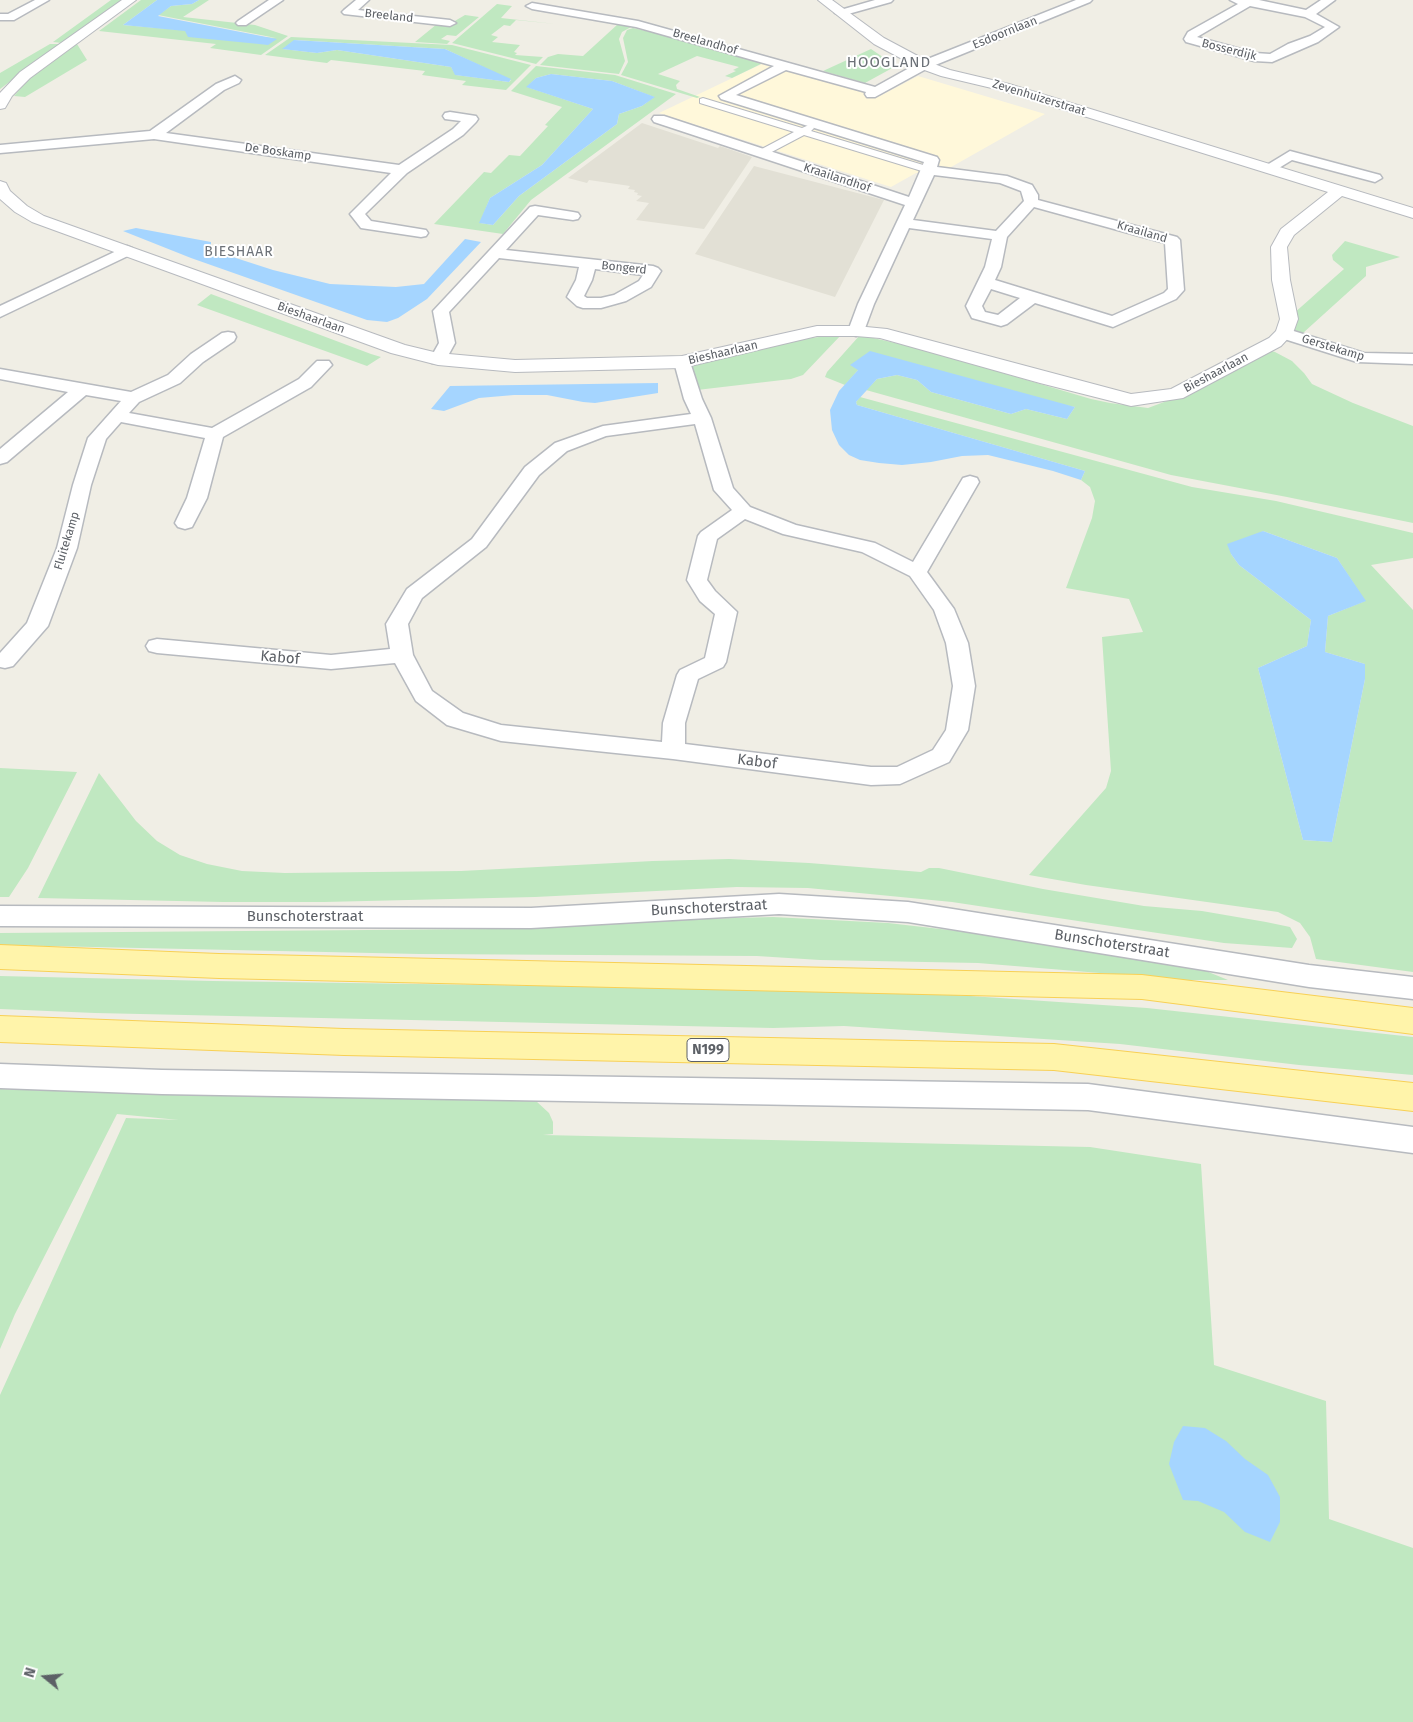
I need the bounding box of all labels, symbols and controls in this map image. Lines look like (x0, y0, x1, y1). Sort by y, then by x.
street label: Breeland (364, 6, 414, 26)
street label: Esdoornlaan (971, 14, 1039, 52)
street label: Breelandhof (671, 26, 739, 58)
street label: Bosserdijk (1200, 36, 1258, 64)
district label: HOOGLAND (846, 54, 932, 72)
street label: Zevenhuizerstraat (991, 77, 1087, 119)
street label: De Boskamp (244, 140, 312, 164)
street label: Kraailandhof (802, 160, 872, 196)
street label: Kraailand (1115, 218, 1169, 246)
district label: BIESHAAR (203, 244, 275, 260)
street label: Bongerd (601, 258, 647, 278)
street label: Bieshaarlaan (275, 299, 347, 337)
street label: Gerstekamp (1300, 332, 1366, 364)
street label: Bieshaarlaan (687, 338, 759, 368)
street label: Bieshaarlaan (1181, 350, 1251, 396)
street label: Fluitekamp (51, 510, 83, 572)
street label: Kabof (259, 647, 301, 669)
street label: Kabof (736, 751, 778, 773)
street label: Bunschoterstraat (650, 896, 768, 920)
street label: Bunschoterstraat (247, 908, 363, 926)
street label: Bunschoterstraat (1053, 926, 1171, 962)
road number: N199 (687, 1038, 729, 1062)
north arrow (20, 1652, 70, 1702)
text: N (21, 1666, 40, 1679)

